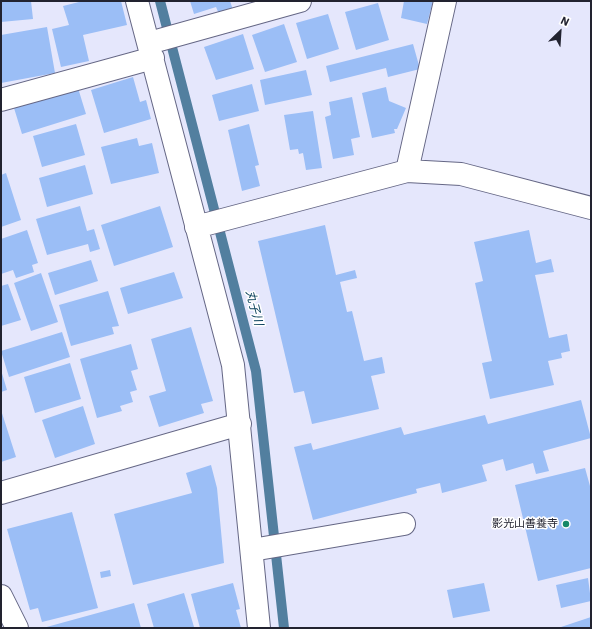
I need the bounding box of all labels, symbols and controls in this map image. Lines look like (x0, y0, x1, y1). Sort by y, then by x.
north arrow (540, 12, 580, 52)
text: N (559, 13, 572, 29)
water label: 丸子川 (242, 289, 266, 327)
place label: 影光山善養寺 (492, 517, 558, 531)
marker: 影光山善養寺 (561, 519, 571, 529)

